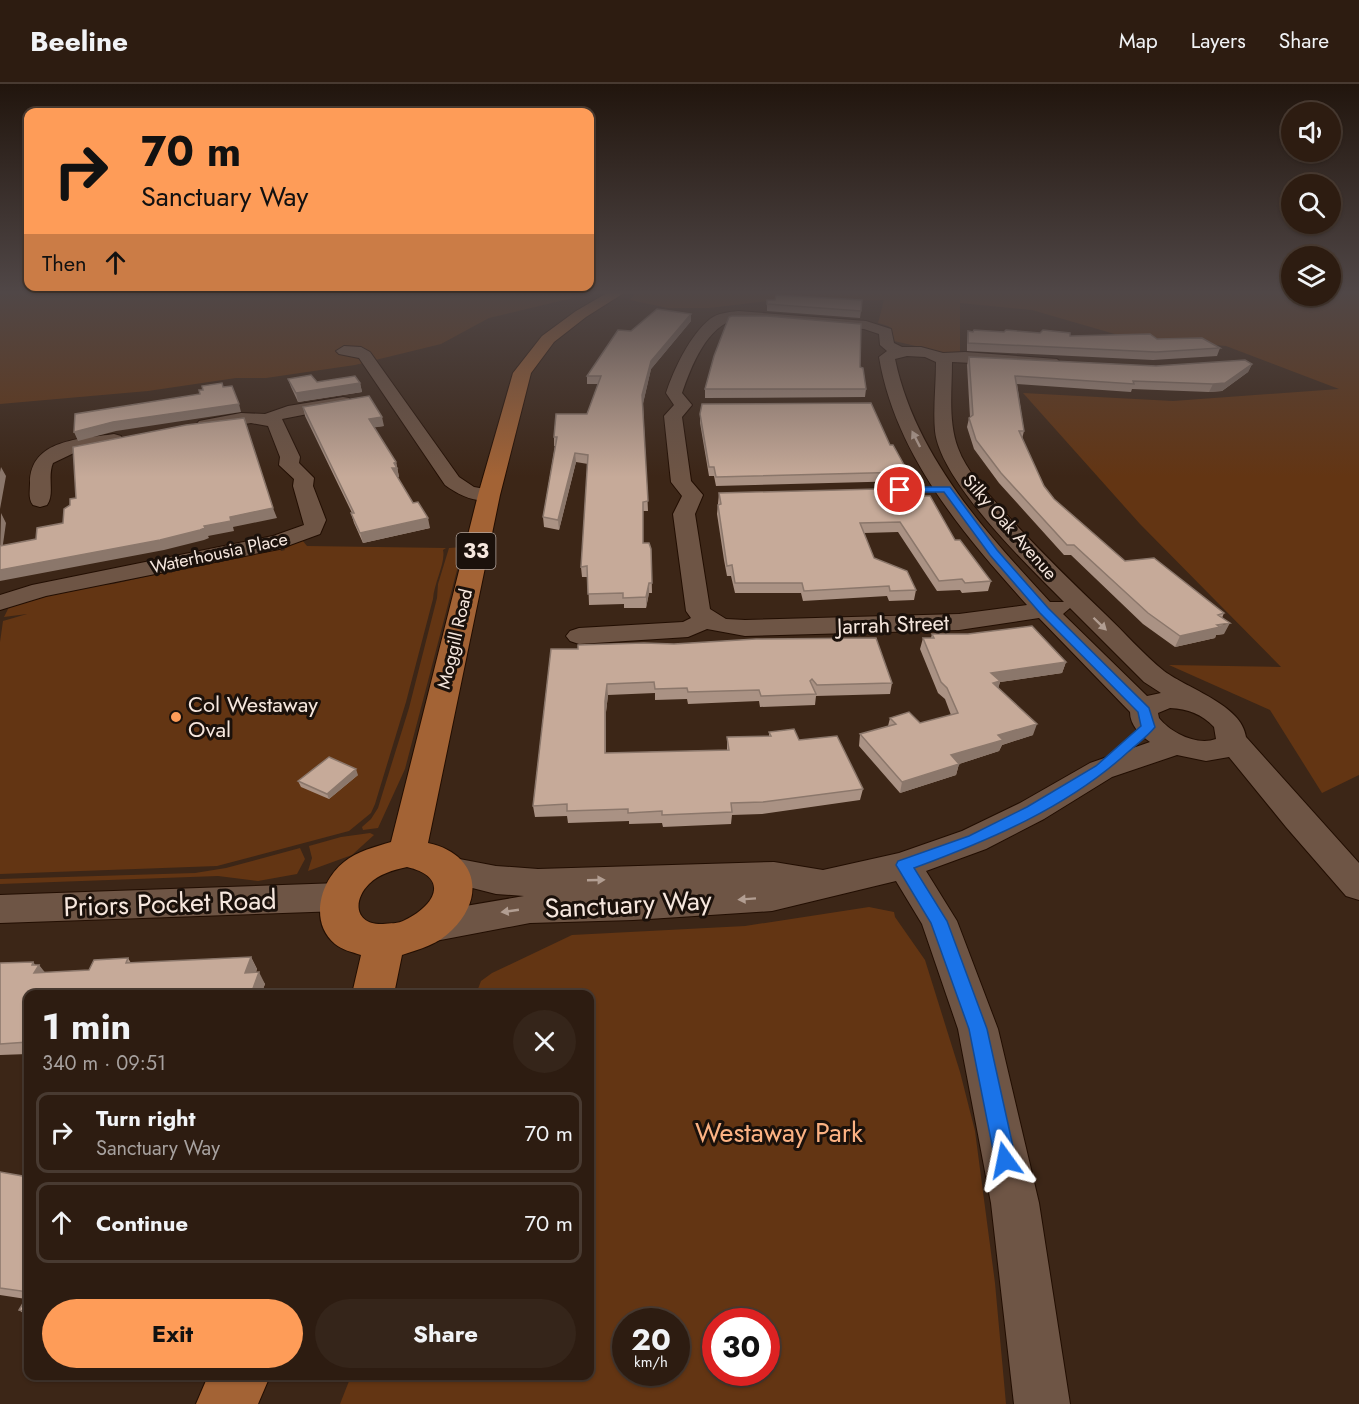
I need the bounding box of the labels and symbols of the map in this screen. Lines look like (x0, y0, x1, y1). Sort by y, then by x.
one-way arrow (911, 430, 921, 447)
pin (874, 464, 925, 515)
street label: Silky Oak Avenue (957, 468, 1063, 586)
street label: Waterhousia Place (148, 526, 290, 580)
road number: 33 (456, 533, 496, 569)
street label: Moggill Road (431, 586, 479, 692)
street label: Jarrah Street (833, 606, 950, 642)
one-way arrow (1093, 616, 1107, 630)
place label: Col Westaway Oval (188, 688, 318, 745)
marker: Col Westaway Oval (169, 710, 183, 724)
one-way arrow (587, 876, 606, 885)
street label: Priors Pocket Road (63, 880, 277, 926)
street label: Sanctuary Way (543, 880, 713, 928)
one-way arrow (737, 894, 756, 903)
one-way arrow (501, 907, 520, 916)
park label: Westaway Park (695, 1113, 863, 1152)
position arrow (973, 1128, 1037, 1192)
speed limit sign: 30 (702, 1308, 780, 1386)

